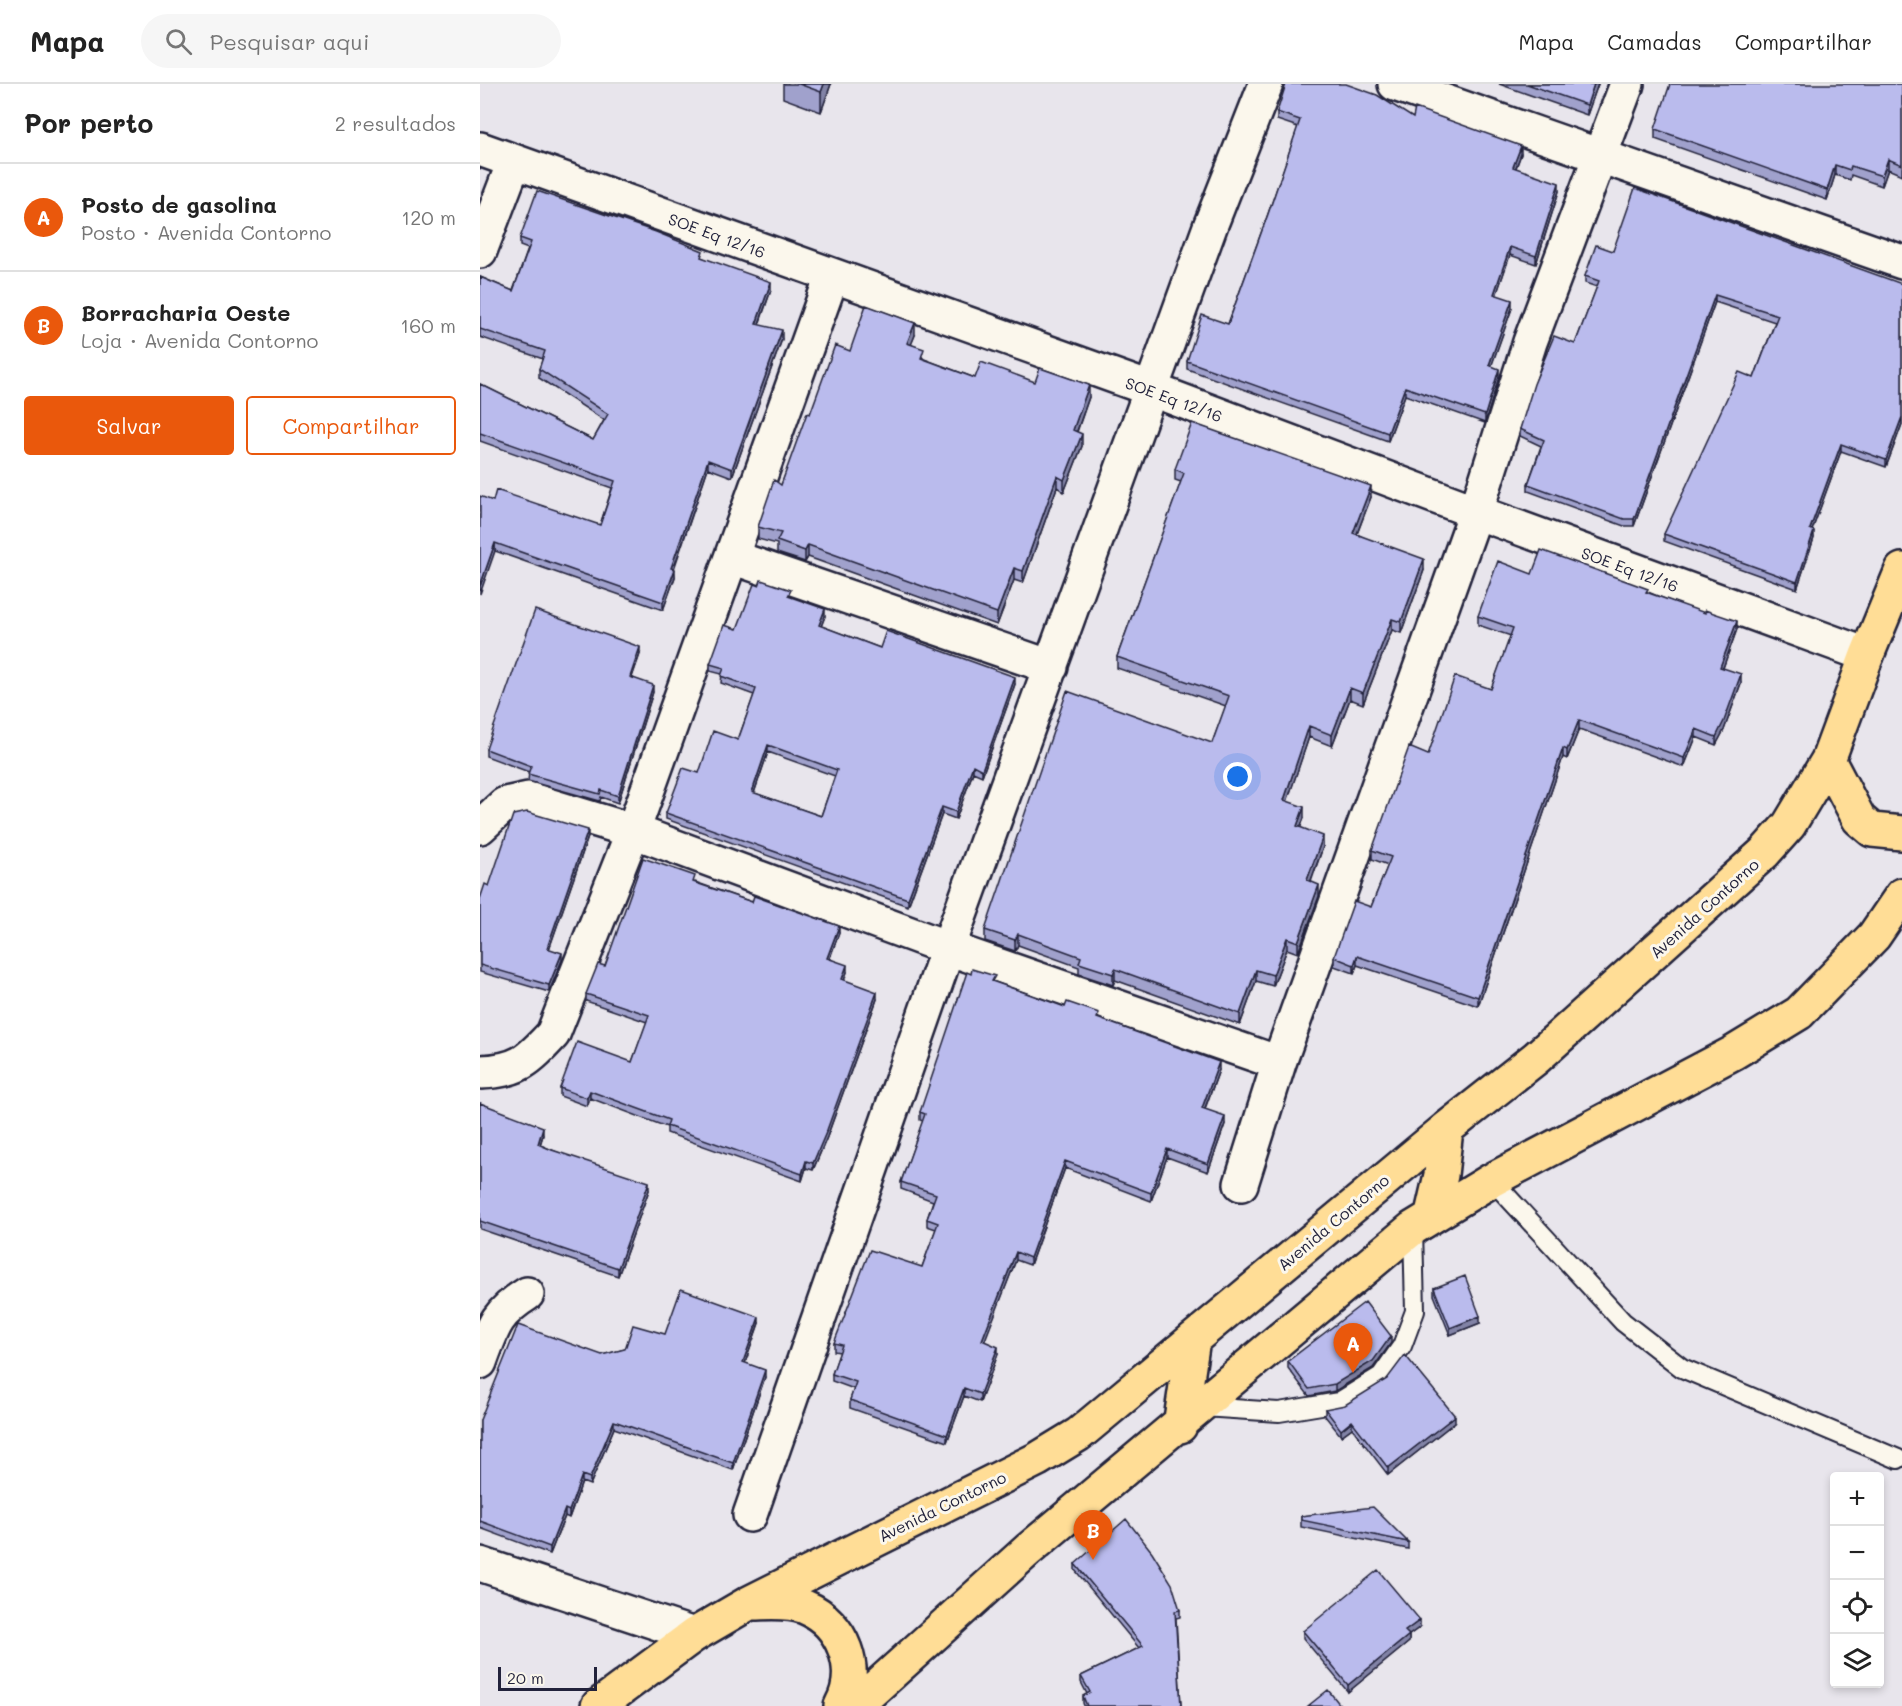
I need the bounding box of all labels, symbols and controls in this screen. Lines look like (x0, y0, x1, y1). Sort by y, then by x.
search box (141, 14, 561, 68)
text: Mapa (30, 23, 105, 59)
icon: search (162, 25, 195, 58)
text: Pesquisar aqui (210, 27, 369, 56)
text: Mapa (1518, 28, 1574, 55)
text: Camadas (1607, 28, 1702, 55)
text: Compartilhar (1735, 28, 1872, 55)
text: Por perto (24, 106, 153, 140)
text: 2 resultados (335, 110, 456, 136)
text: Posto de gasolina (81, 190, 277, 219)
text: A (37, 204, 50, 230)
text: 120 m (401, 204, 456, 230)
street label: SOE Eq 12/16 (666, 208, 768, 262)
text: Posto · Avenida Contorno (81, 219, 331, 245)
text: Borracharia Oeste (81, 298, 290, 327)
text: B (37, 312, 50, 338)
text: 160 m (400, 312, 456, 338)
text: Loja · Avenida Contorno (81, 327, 318, 353)
street label: SOE Eq 12/16 (1123, 372, 1225, 426)
button: Salvar (24, 396, 234, 455)
button: Compartilhar (246, 396, 456, 455)
street label: SOE Eq 12/16 (1579, 542, 1681, 596)
your location (1223, 762, 1252, 791)
street label: Avenida Contorno (1645, 854, 1763, 962)
street label: Avenida Contorno (1273, 1169, 1393, 1275)
pin: A (1334, 1324, 1372, 1373)
street label: Avenida Contorno (875, 1466, 1009, 1546)
map controls (1830, 1472, 1884, 1688)
button: + (1830, 1472, 1884, 1526)
pin: B (1074, 1510, 1112, 1560)
button: − (1830, 1526, 1884, 1580)
button: locate (1830, 1580, 1884, 1634)
button: layers (1830, 1634, 1884, 1688)
scale bar (498, 1664, 597, 1692)
text: 20 m (507, 1667, 544, 1688)

